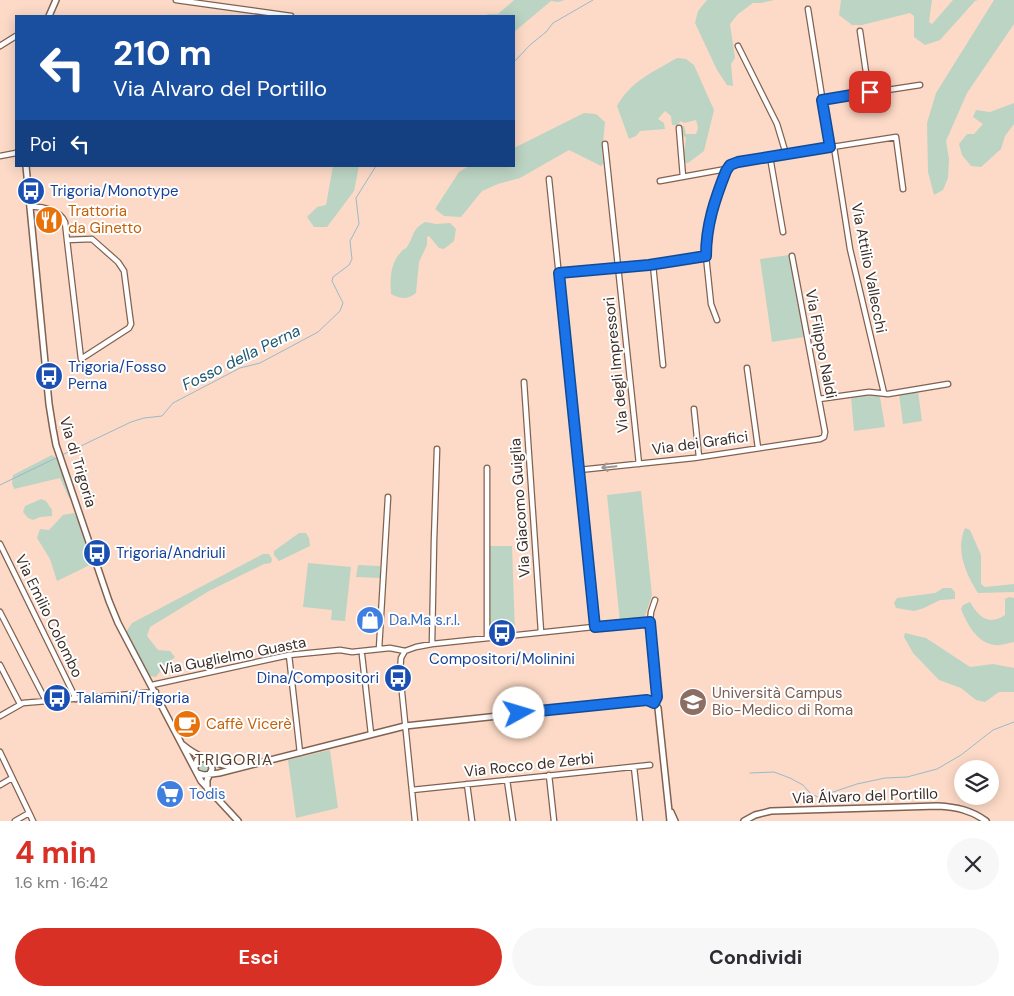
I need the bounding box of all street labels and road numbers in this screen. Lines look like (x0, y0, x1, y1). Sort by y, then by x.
street label: Via Attilio Vallecchi (847, 201, 891, 335)
street label: Via Filippo Naldi (801, 288, 841, 400)
street label: Via degli Impressori (599, 296, 633, 434)
street label: Via di Trigoria (55, 414, 101, 510)
street label: Via dei Grafici (651, 426, 749, 460)
street label: Via Giacomo Guiglia (505, 438, 535, 578)
street label: Via Emilio Colombo (11, 551, 88, 681)
street label: Via Guglielmo Guasta (158, 632, 308, 680)
street label: Via Rocco de Zerbi (463, 748, 595, 782)
street label: Via Álvaro del Portillo (792, 783, 938, 809)

